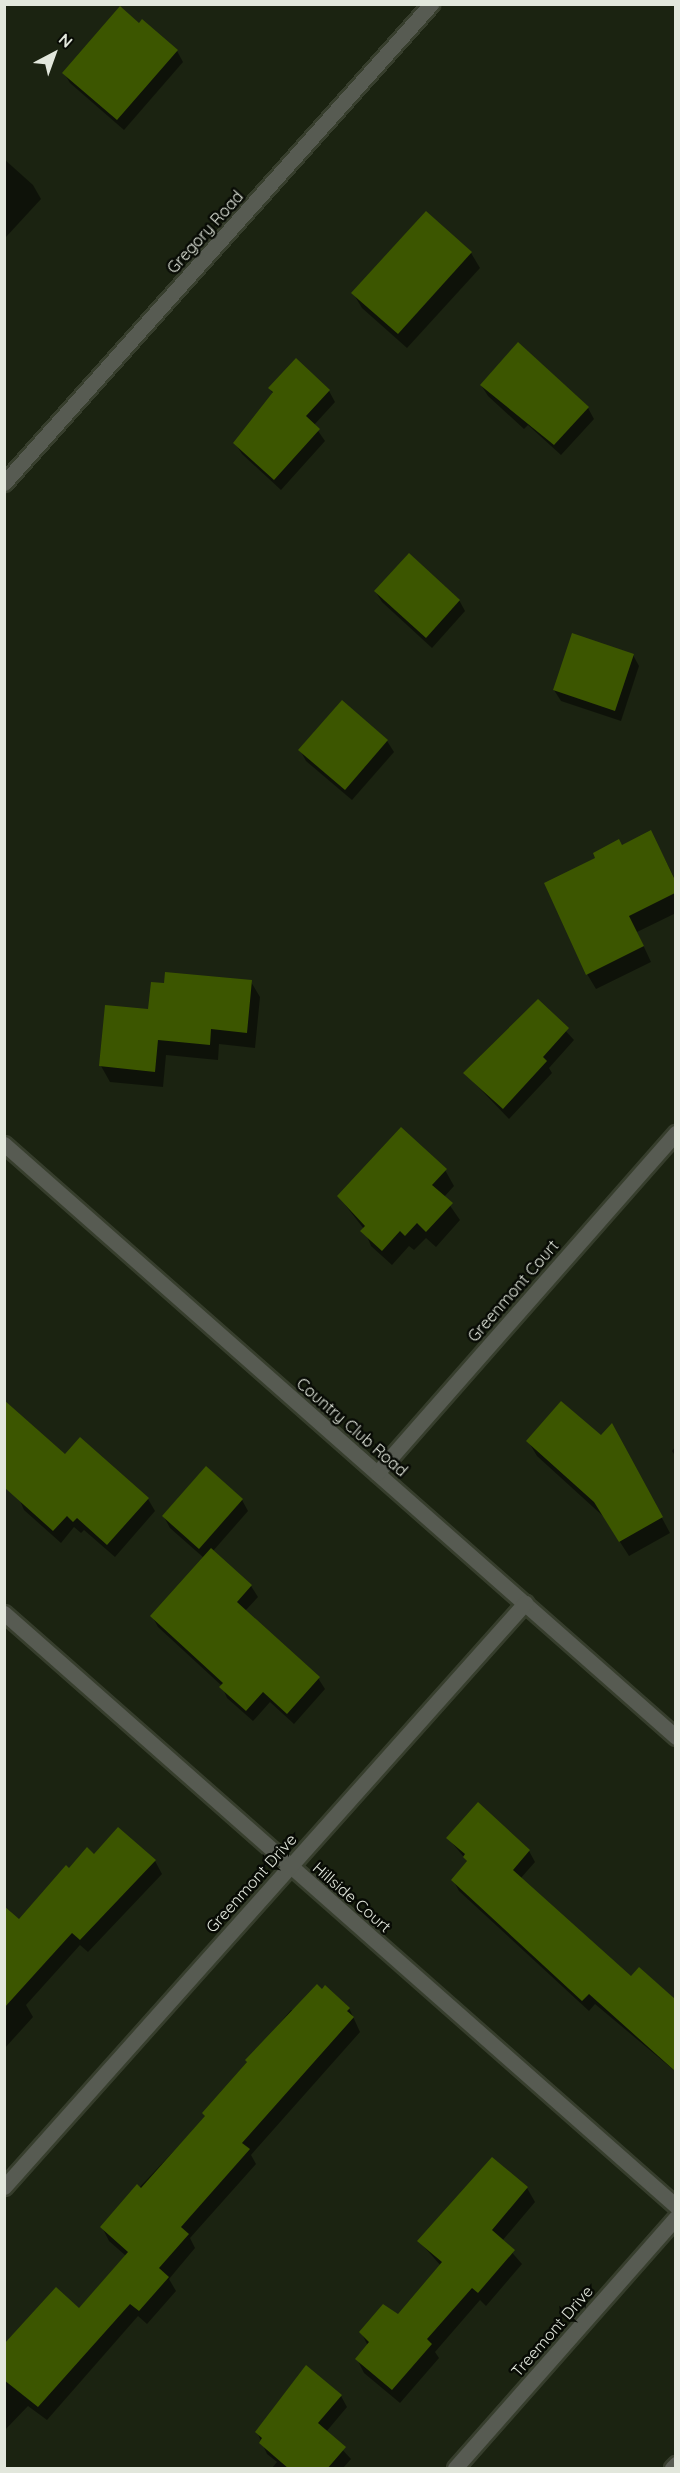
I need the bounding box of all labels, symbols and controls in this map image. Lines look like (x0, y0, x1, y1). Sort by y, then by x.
north arrow (24, 24, 84, 84)
text: N (55, 29, 77, 52)
street label: Gregory Road (163, 187, 247, 277)
street label: Greenmont Court (464, 1236, 562, 1346)
street label: Country Club Road (293, 1374, 411, 1480)
street label: Greenmont Drive (202, 1830, 300, 1936)
street label: Hillside Court (309, 1858, 395, 1936)
street label: Treemont Drive (507, 2282, 597, 2380)

